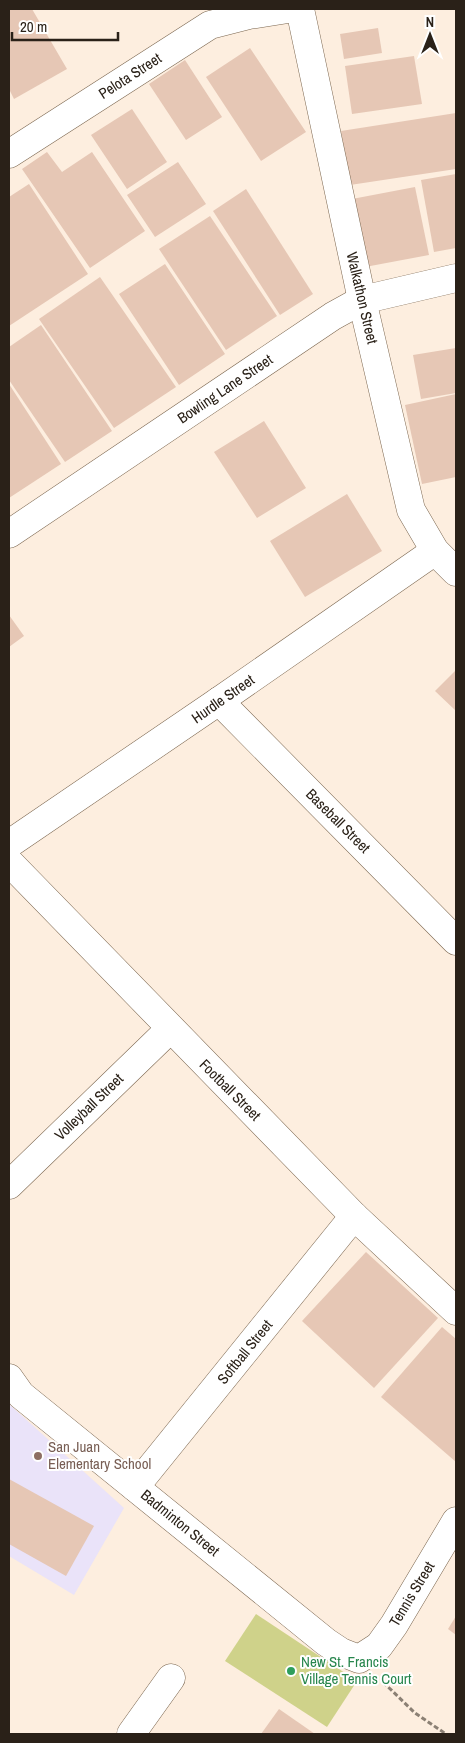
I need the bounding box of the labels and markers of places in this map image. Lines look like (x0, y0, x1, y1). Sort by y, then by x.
place label: San Juan Elementary School (48, 1436, 151, 1474)
marker: San Juan Elementary School (32, 1450, 44, 1462)
place label: New St. Francis Village Tennis Court (301, 1651, 412, 1689)
marker: New St. Francis Village Tennis Court (285, 1665, 297, 1677)

